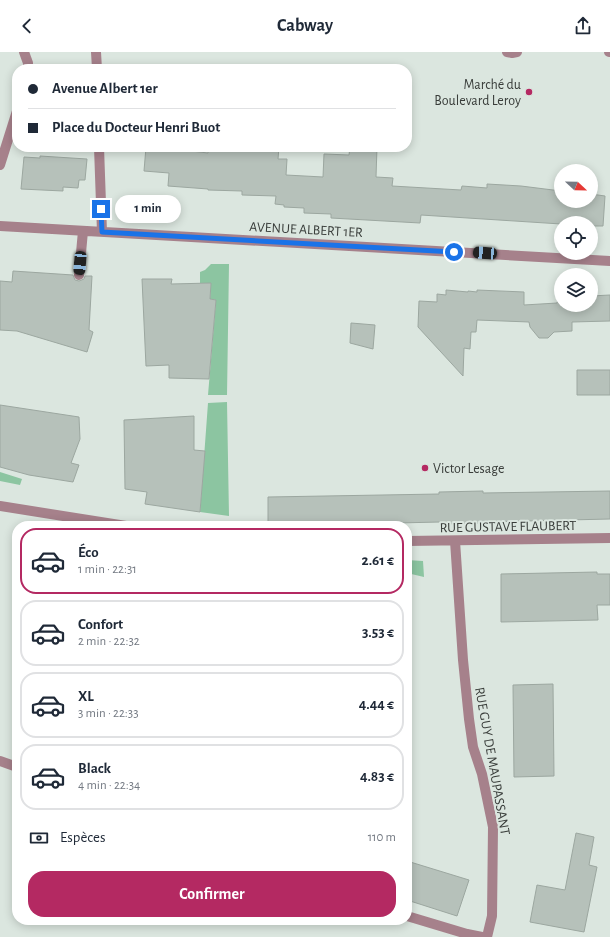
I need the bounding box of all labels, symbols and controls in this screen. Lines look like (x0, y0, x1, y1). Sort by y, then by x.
icon: back (16, 15, 38, 37)
icon: share (572, 15, 594, 37)
text: Cabway (277, 17, 333, 35)
place label: Marché du Boulevard Leroy (434, 78, 521, 108)
text: Avenue Albert 1er (52, 81, 158, 96)
marker: Marché du Boulevard Leroy (524, 87, 534, 97)
text: Place du Docteur Henri Buot (52, 120, 220, 135)
north arrow (554, 164, 598, 208)
map controls (554, 164, 598, 312)
callout: 1 min (115, 195, 181, 223)
route end (92, 200, 110, 218)
text: 1 min (134, 202, 162, 215)
button: locate (554, 216, 598, 260)
street label: AVENUE ALBERT 1ER (249, 220, 363, 240)
route start (445, 243, 463, 261)
car (473, 246, 497, 260)
car (73, 251, 87, 275)
button: layers (554, 268, 598, 312)
place label: Victor Lesage (433, 462, 505, 476)
marker: Victor Lesage (420, 463, 430, 473)
street label: RUE GUSTAVE FLAUBERT (440, 519, 577, 535)
icon: car (30, 543, 66, 579)
text: Éco (78, 545, 99, 560)
text: 2.61 € (362, 553, 394, 568)
text: 1 min · 22:31 (78, 563, 137, 576)
icon: car (30, 615, 66, 651)
text: Confort (78, 617, 123, 632)
text: 3.53 € (362, 625, 394, 640)
text: 2 min · 22:32 (78, 635, 140, 648)
street label: RUE GUY DE MAUPASSANT (472, 686, 512, 836)
icon: car (30, 687, 66, 723)
text: XL (78, 689, 94, 704)
text: 4.44 € (359, 697, 394, 712)
text: 3 min · 22:33 (78, 707, 139, 720)
icon: car (30, 759, 66, 795)
text: Black (78, 761, 111, 776)
text: 4.83 € (360, 769, 394, 784)
text: 4 min · 22:34 (78, 779, 140, 792)
icon: cash (28, 827, 50, 849)
text: Espèces (60, 830, 106, 845)
text: 110 m (368, 831, 396, 844)
button: Confirmer (28, 871, 396, 917)

